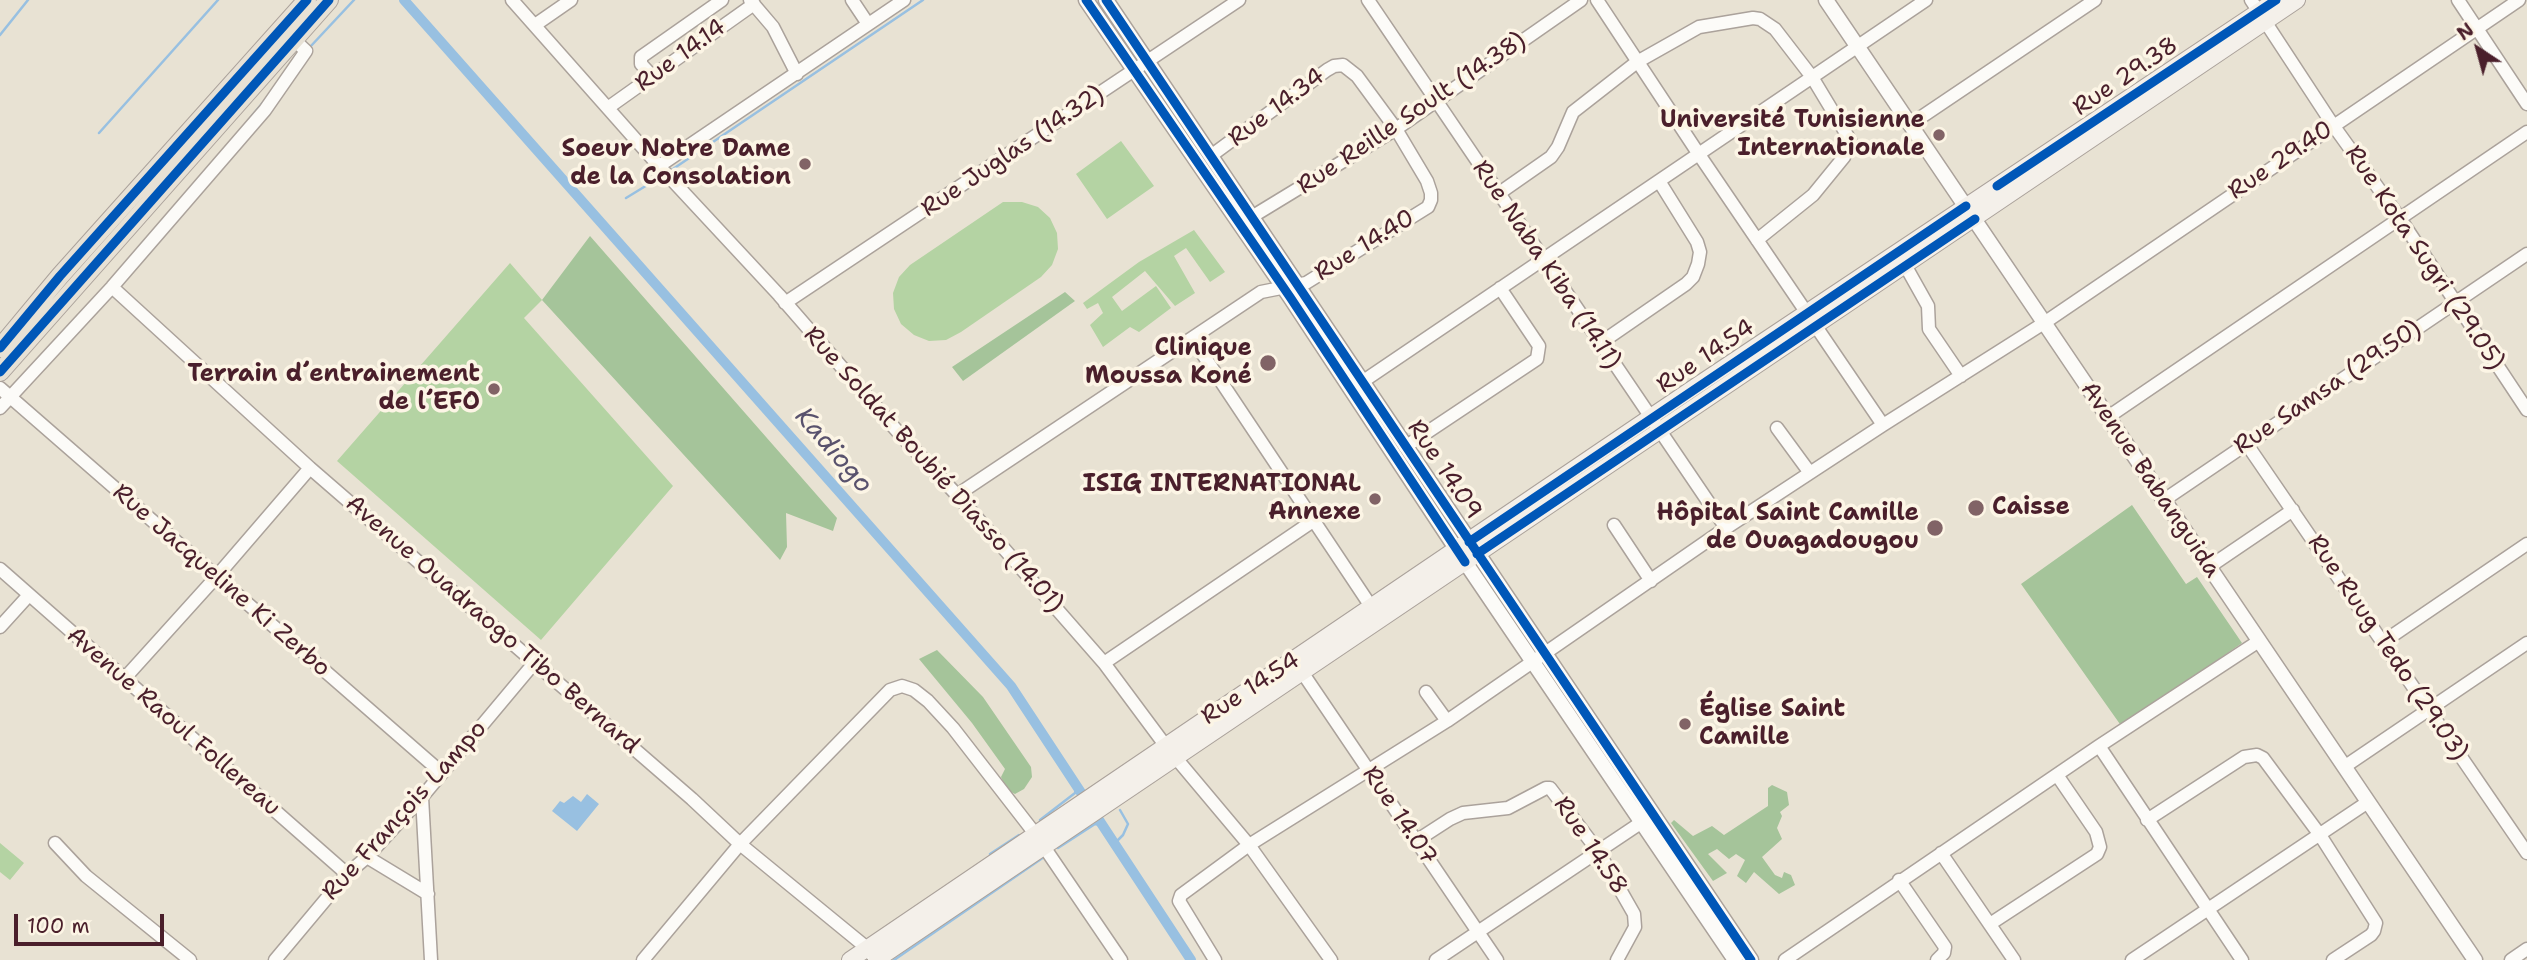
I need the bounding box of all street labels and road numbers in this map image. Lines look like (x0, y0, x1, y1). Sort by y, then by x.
street label: Rue 14.14 (630, 14, 732, 98)
street label: Rue Reille Soult (14.38) (1292, 27, 1532, 201)
street label: Rue 29.38 (2068, 31, 2184, 123)
street label: Rue 14.34 (1223, 62, 1331, 154)
street label: Rue Juglas (14.32) (916, 80, 1110, 224)
street label: Rue 29.40 (2223, 116, 2339, 206)
street label: Rue Kota Sugri (29.05) (2338, 140, 2510, 376)
street label: Rue Naba Kiba (14.11) (1466, 155, 1626, 375)
street label: Rue 14.40 (1310, 204, 1420, 288)
street label: Rue 14.54 (1652, 314, 1760, 400)
street label: Rue Samsa (29.50) (2229, 315, 2427, 461)
street label: Rue Soldat Boubié Diasso (14.01) (797, 321, 1069, 619)
street label: Avenue Babanguida (2074, 377, 2226, 583)
street label: Rue 14.09 (1400, 415, 1488, 525)
street label: Rue Jacqueline Ki Zerbo (106, 478, 336, 684)
street label: Avenue Ouadraogo Tibo Bernard (339, 490, 645, 760)
street label: Rue Ruug Tedo (29.03) (2301, 530, 2473, 766)
street label: Avenue Raoul Follereau (60, 621, 286, 823)
street label: Rue 14.54 (1196, 646, 1306, 732)
street label: Rue François Lampo (317, 715, 493, 907)
street label: Rue 14.07 (1356, 761, 1442, 871)
street label: Rue 14.58 (1547, 792, 1633, 900)

